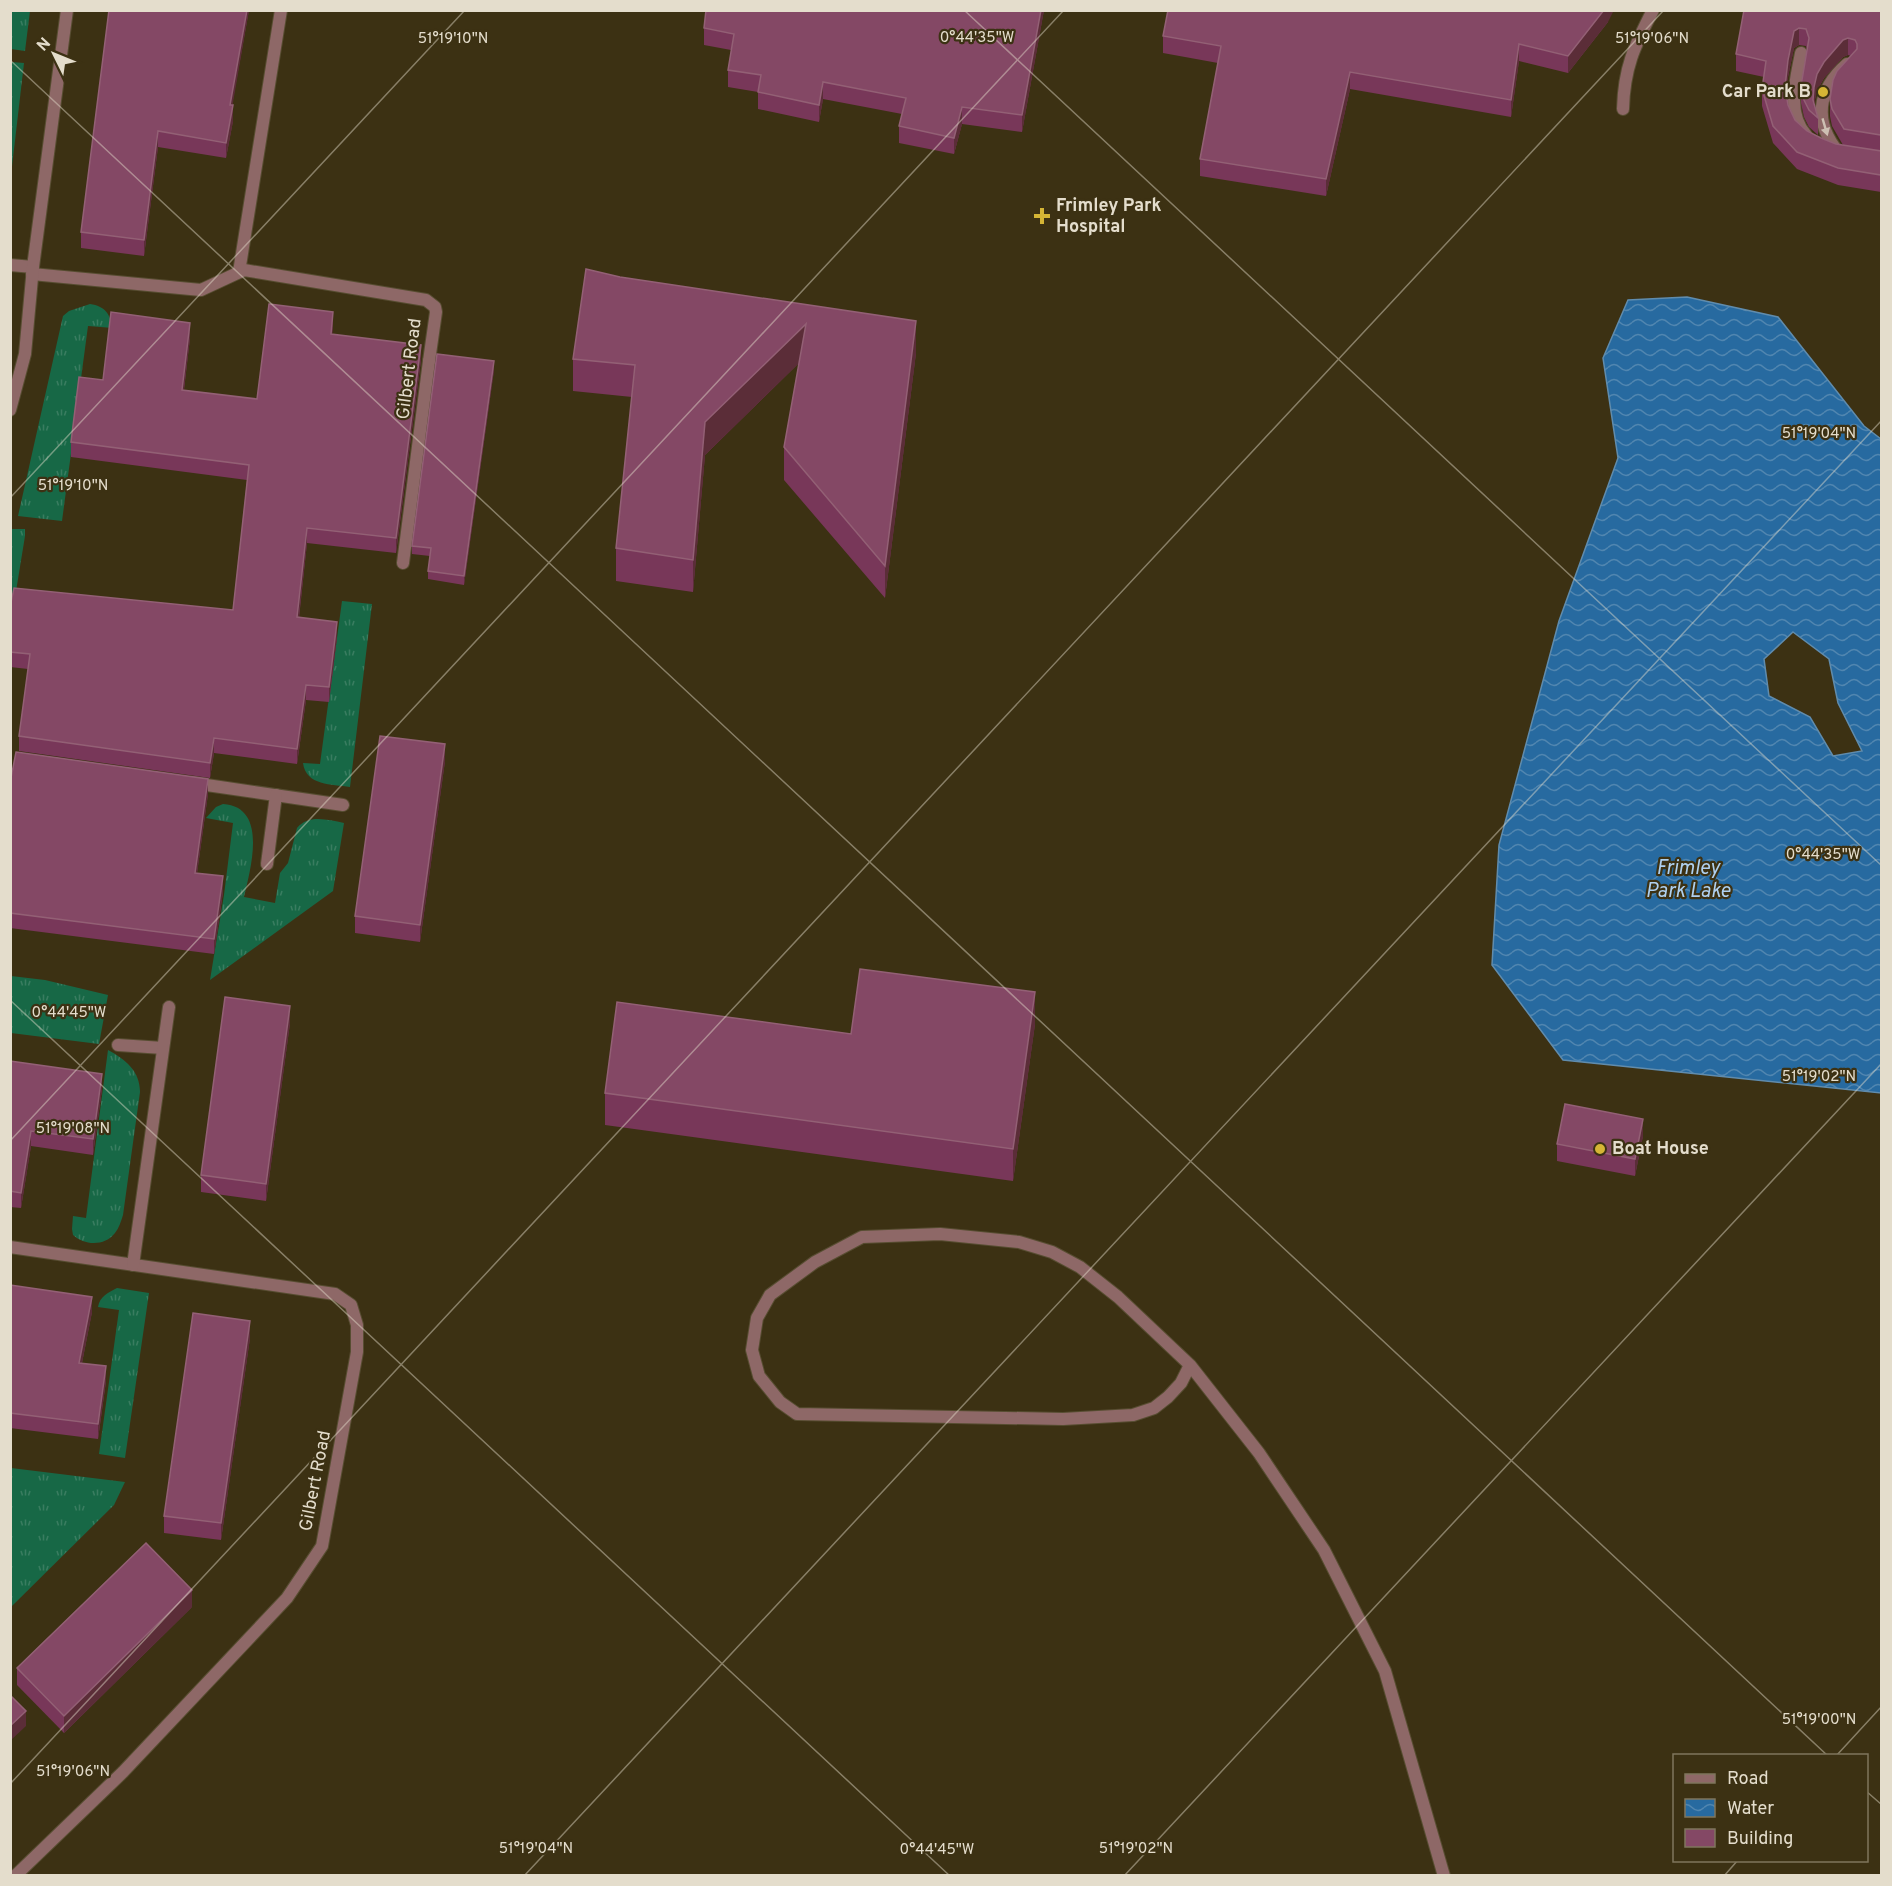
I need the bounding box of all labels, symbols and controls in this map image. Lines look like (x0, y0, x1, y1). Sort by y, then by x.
north arrow (24, 24, 84, 84)
text: 0°44'35"W (940, 29, 1014, 48)
text: 51°19'10"N (418, 30, 488, 49)
text: 51°19'06"N (1615, 30, 1689, 49)
text: N (33, 34, 56, 56)
place label: Car Park B (1722, 81, 1811, 104)
marker: Car Park B (1816, 85, 1830, 99)
one-way arrow (1820, 118, 1830, 136)
place label: Frimley Park Hospital (1056, 195, 1162, 239)
marker: Frimley Park Hospital (1033, 207, 1051, 225)
street label: Gilbert Road (392, 317, 428, 421)
text: 51°19'04"N (1782, 425, 1856, 444)
text: 51°19'10"N (38, 477, 108, 496)
text: 0°44'35"W (1786, 846, 1860, 865)
water label: Frimley Park Lake (1646, 856, 1731, 905)
text: 0°44'45"W (32, 1004, 106, 1023)
text: 51°19'02"N (1782, 1068, 1856, 1087)
text: 51°19'08"N (36, 1120, 110, 1139)
place label: Boat House (1612, 1138, 1709, 1161)
marker: Boat House (1593, 1142, 1607, 1156)
street label: Gilbert Road (295, 1429, 337, 1533)
text: 51°19'00"N (1782, 1711, 1856, 1730)
legend (1673, 1754, 1868, 1862)
text: 51°19'06"N (36, 1763, 110, 1782)
text: Road (1727, 1768, 1769, 1791)
text: Water (1727, 1798, 1774, 1821)
text: Building (1727, 1828, 1793, 1851)
text: 51°19'04"N (499, 1840, 573, 1859)
text: 51°19'02"N (1099, 1840, 1173, 1859)
text: 0°44'45"W (900, 1841, 974, 1860)

